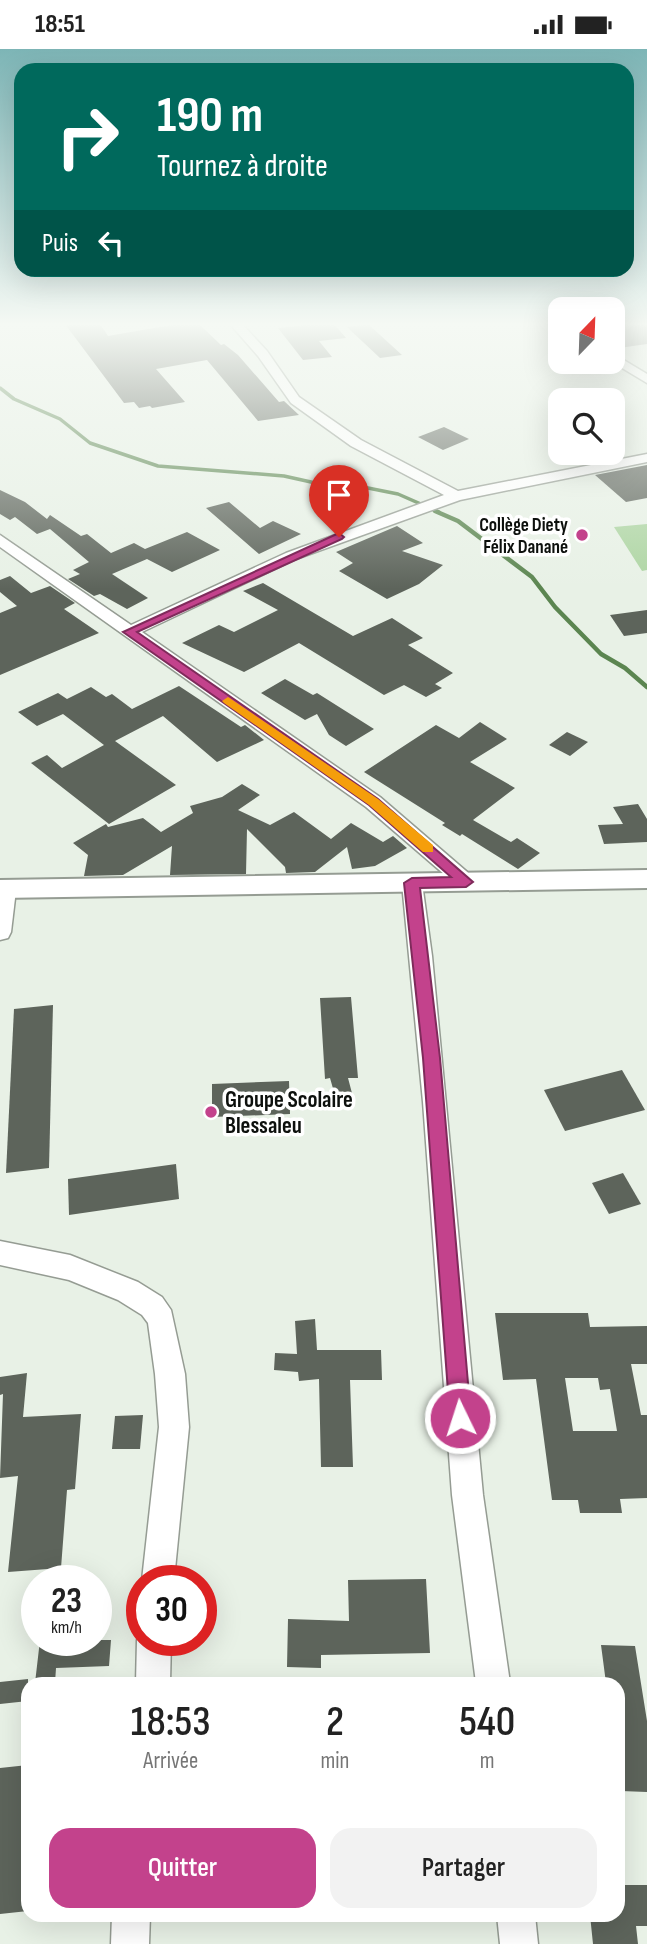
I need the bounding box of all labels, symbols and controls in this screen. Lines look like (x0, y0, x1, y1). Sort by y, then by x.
text: 18:51 (35, 9, 85, 40)
text: 190 m (157, 87, 263, 146)
icon: right (42, 91, 133, 182)
text: Tournez à droite (157, 147, 328, 186)
icon: left (92, 224, 130, 262)
text: Puis (42, 228, 78, 259)
north arrow (548, 297, 625, 375)
map controls (548, 297, 625, 465)
button: search (548, 388, 625, 465)
pin (309, 465, 369, 537)
icon: arrive (320, 476, 358, 514)
place label: Collège Diety Félix Danané (479, 514, 568, 559)
marker: Collège Diety Félix Danané (574, 527, 590, 543)
place label: Groupe Scolaire Blessaleu (225, 1086, 353, 1140)
marker: Groupe Scolaire Blessaleu (203, 1104, 219, 1120)
position arrow (423, 1381, 497, 1455)
speed limit sign: 30 (126, 1565, 217, 1656)
text: 23 (51, 1580, 82, 1623)
text: km/h (51, 1617, 82, 1638)
text: 18:53 (131, 1697, 211, 1748)
text: 2 (326, 1697, 344, 1748)
text: 540 (459, 1697, 515, 1748)
text: Arrivée (143, 1747, 198, 1775)
text: min (320, 1747, 349, 1775)
text: m (480, 1747, 495, 1775)
button: Quitter (49, 1828, 316, 1908)
button: Partager (330, 1828, 597, 1908)

